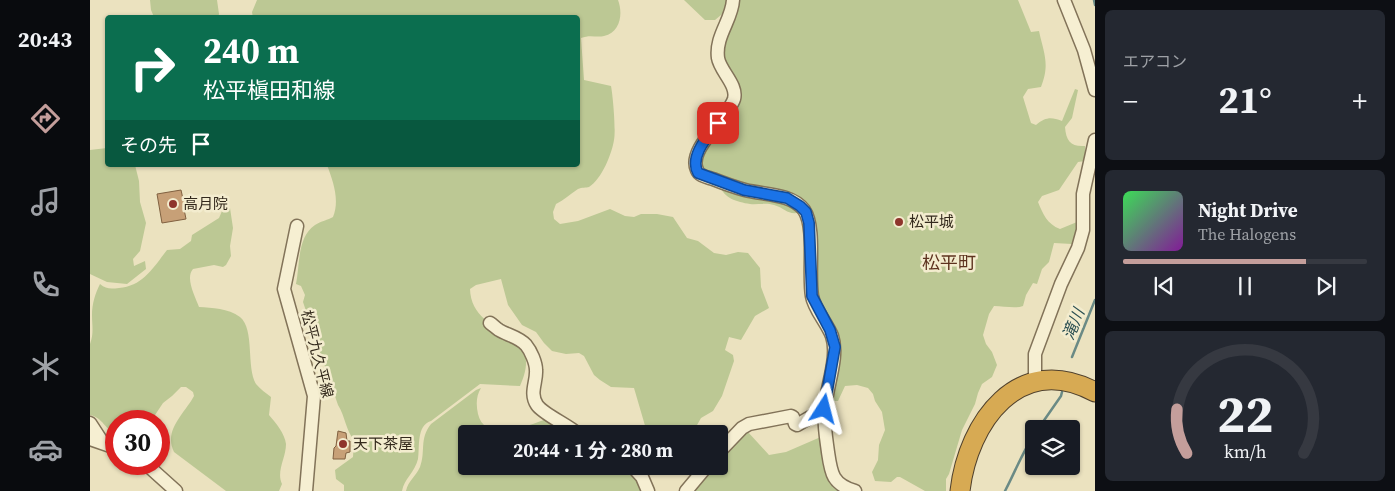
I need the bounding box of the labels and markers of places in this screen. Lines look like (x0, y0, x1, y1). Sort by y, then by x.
pin (697, 102, 739, 144)
place label: 高月院 (183, 193, 228, 214)
marker: 高月院 (167, 198, 179, 210)
place label: 松平城 (909, 211, 954, 232)
marker: 松平城 (893, 216, 905, 228)
place label: 天下茶屋 (353, 433, 413, 454)
marker: 天下茶屋 (337, 438, 349, 450)

